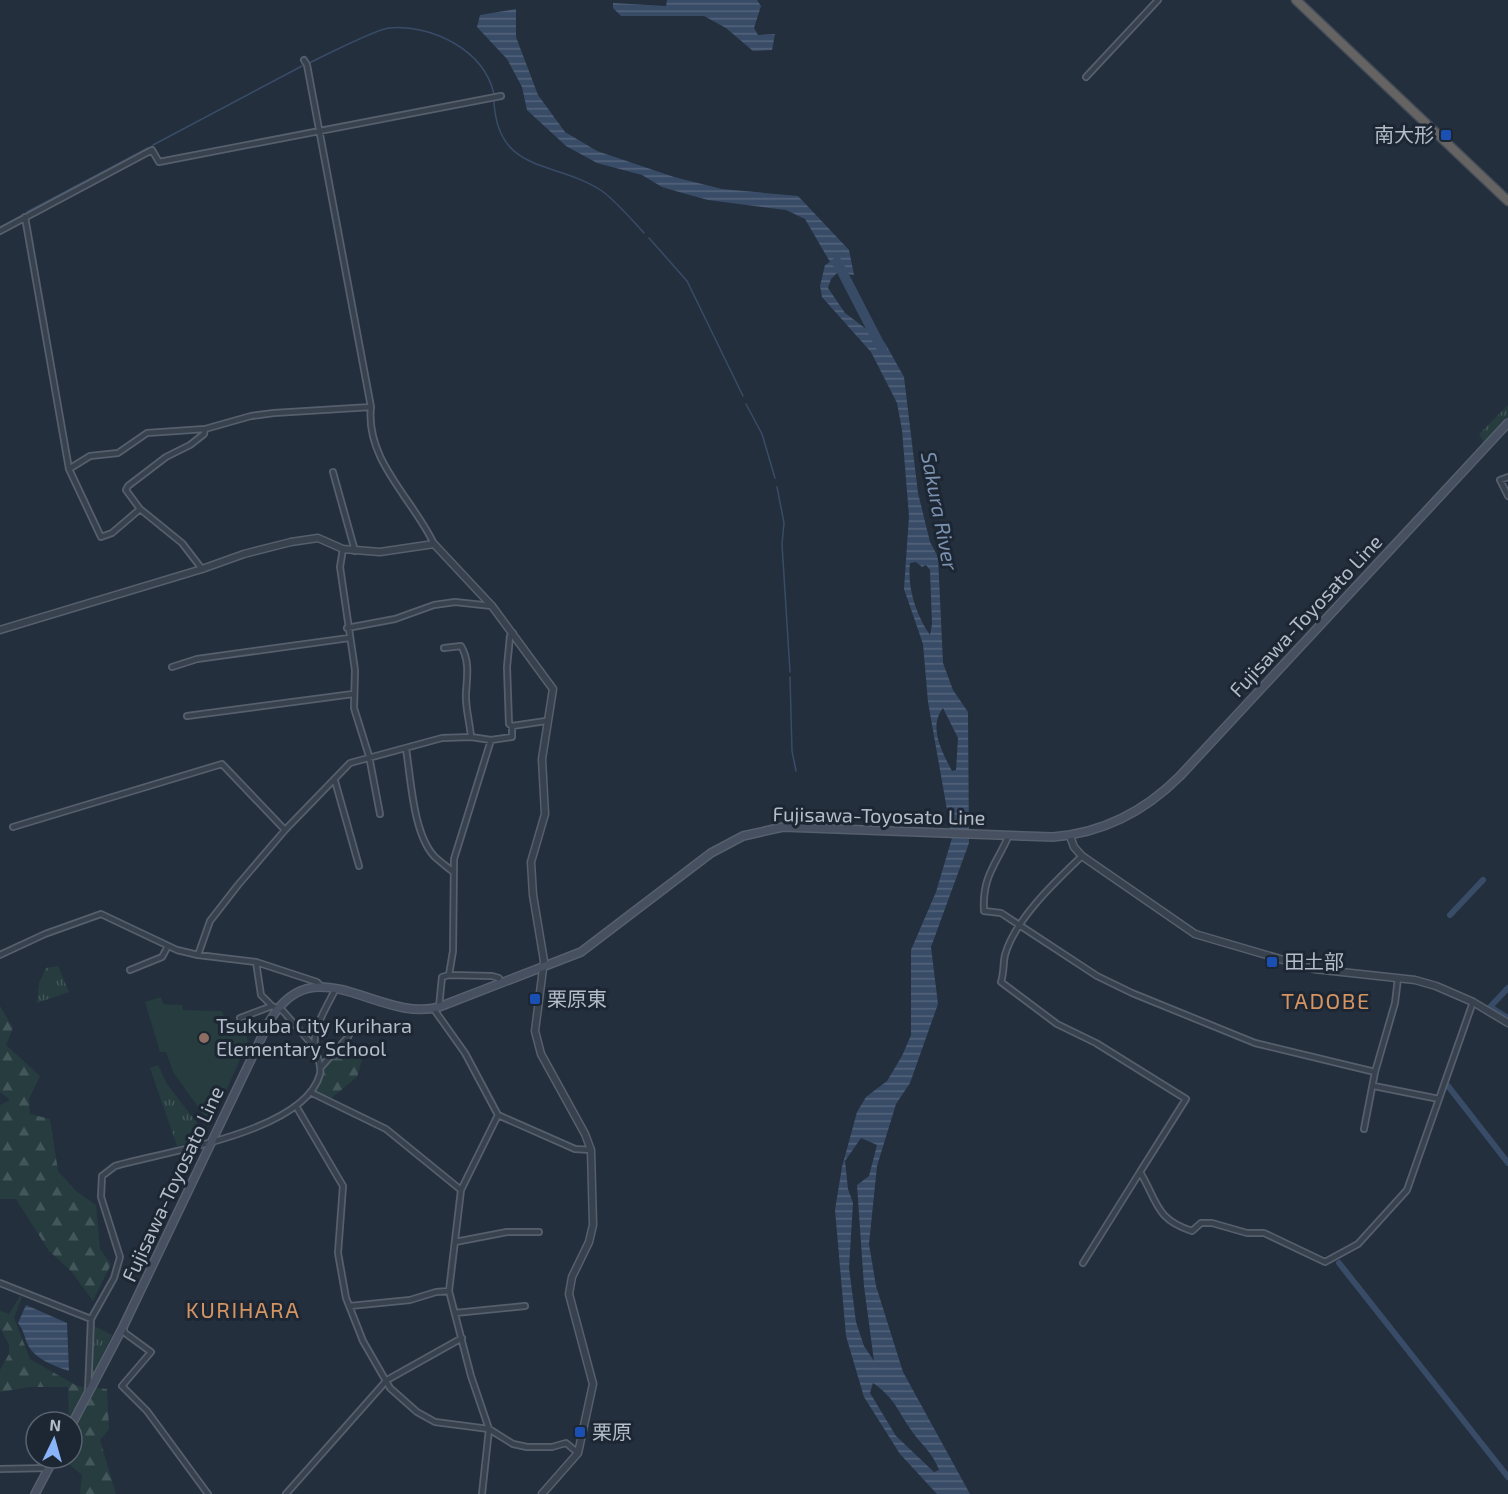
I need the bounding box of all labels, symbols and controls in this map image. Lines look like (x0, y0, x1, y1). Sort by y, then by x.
place label: 南大形 (1374, 122, 1434, 146)
marker: 南大形 (1439, 128, 1453, 142)
water label: Sakura River (917, 449, 964, 573)
street label: Fujisawa-Toyosato Line (1224, 529, 1387, 701)
street label: Fujisawa-Toyosato Line (772, 801, 986, 829)
place label: 田土部 (1284, 949, 1344, 973)
marker: 田土部 (1265, 955, 1279, 969)
place label: 栗原東 (547, 986, 607, 1010)
district label: TADOBE (1281, 987, 1371, 1013)
marker: 栗原東 (528, 992, 542, 1006)
place label: Tsukuba City Kurihara Elementary School (216, 1013, 412, 1060)
marker: Tsukuba City Kurihara Elementary School (197, 1031, 211, 1045)
street label: Fujisawa-Toyosato Line (116, 1082, 228, 1285)
district label: KURIHARA (186, 1296, 300, 1322)
north arrow (24, 1410, 84, 1470)
text: N (49, 1415, 62, 1435)
place label: 栗原 (592, 1419, 632, 1443)
marker: 栗原 (573, 1425, 587, 1439)

